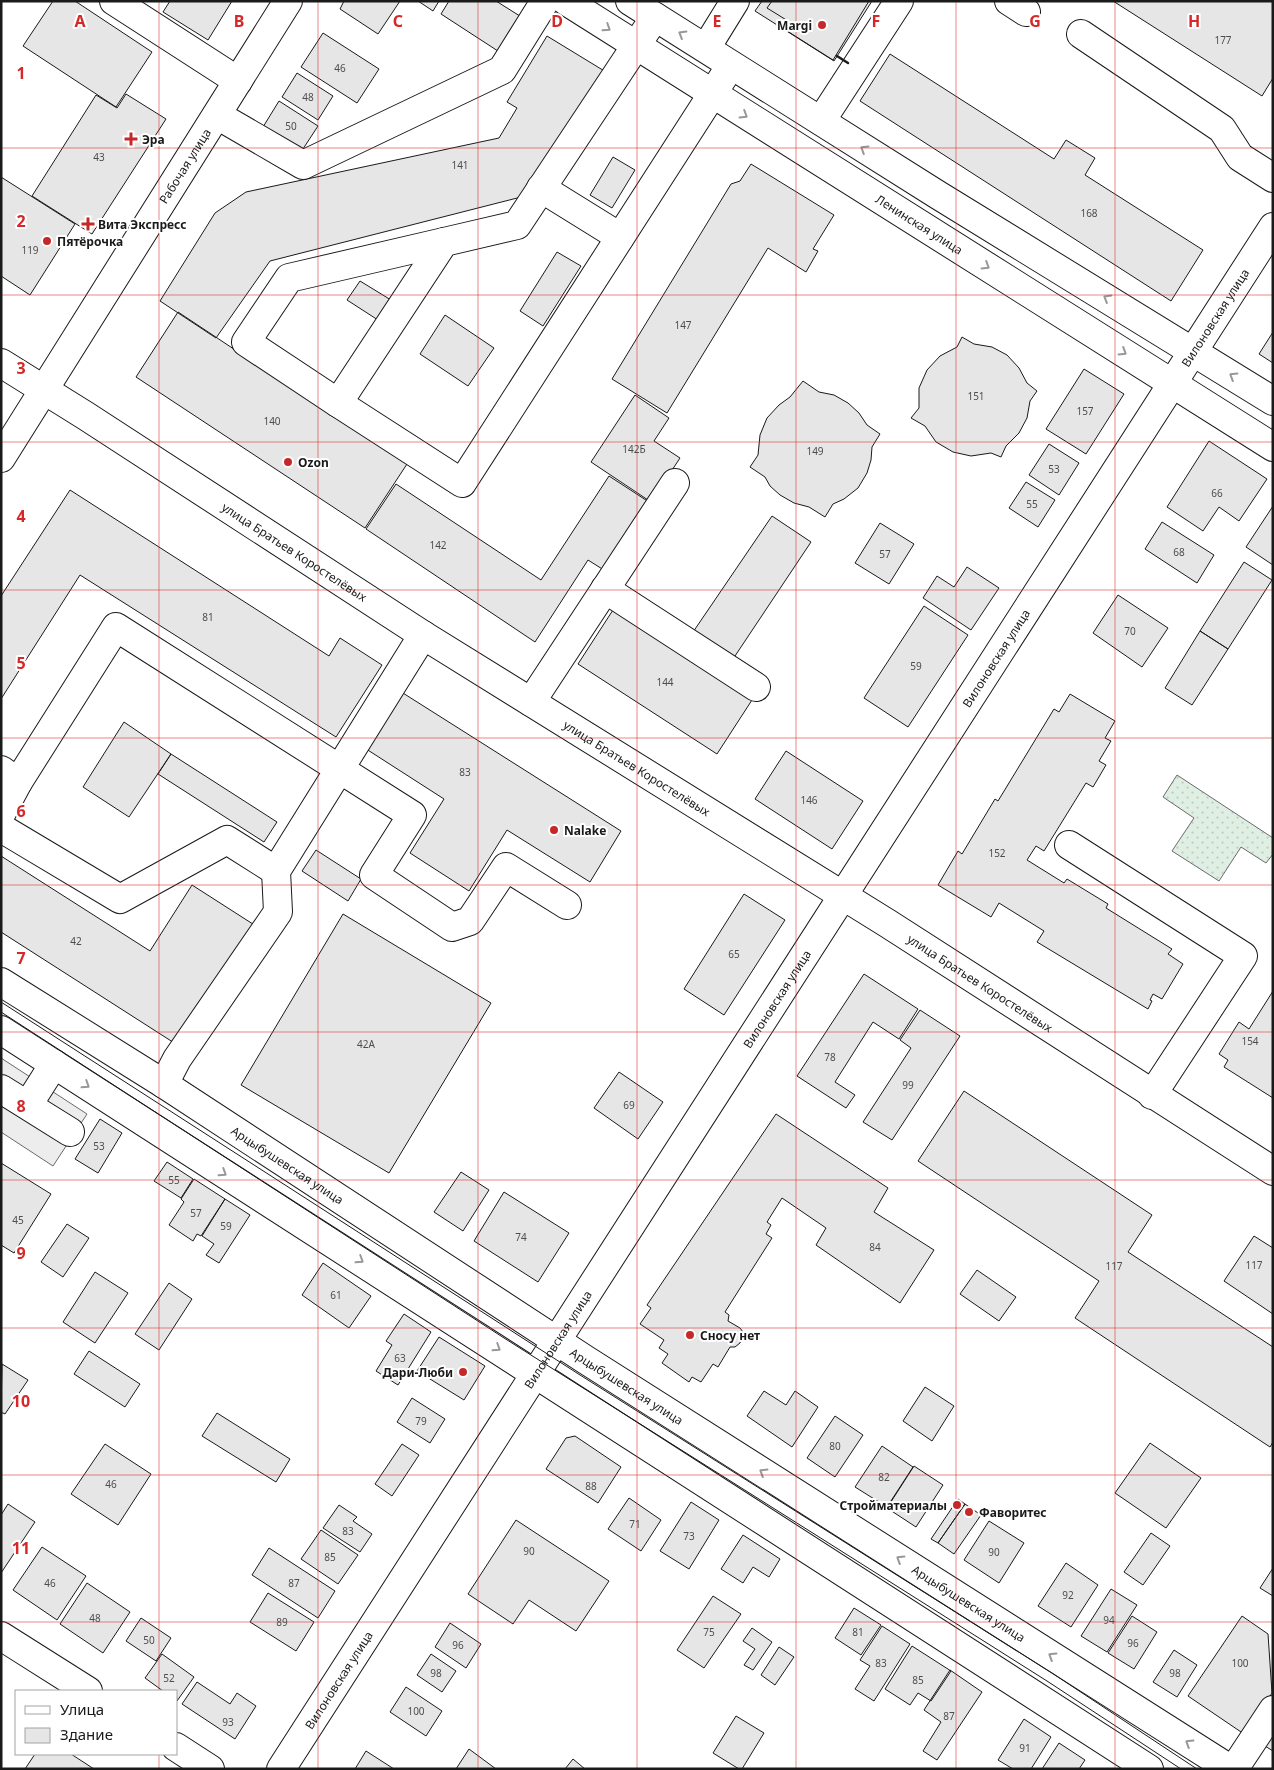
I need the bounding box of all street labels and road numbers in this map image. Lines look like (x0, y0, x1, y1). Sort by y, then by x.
street label: Рабочая улица (154, 125, 214, 207)
street label: Ленинская улица (873, 190, 966, 258)
street label: Вилоновская улица (1177, 265, 1253, 370)
street label: улица Братьев Коростелёвых (219, 498, 371, 605)
street label: Вилоновская улица (958, 606, 1034, 710)
street label: улица Братьев Коростелёвых (560, 716, 714, 820)
street label: улица Братьев Коростелёвых (904, 930, 1057, 1036)
street label: Вилоновская улица (739, 946, 814, 1051)
street label: Арцыбушевская улица (228, 1122, 347, 1208)
street label: Вилоновская улица (520, 1287, 595, 1392)
street label: Арцыбушевская улица (567, 1343, 687, 1428)
street label: Арцыбушевская улица (909, 1561, 1029, 1645)
street label: Вилоновская улица (300, 1627, 376, 1732)

